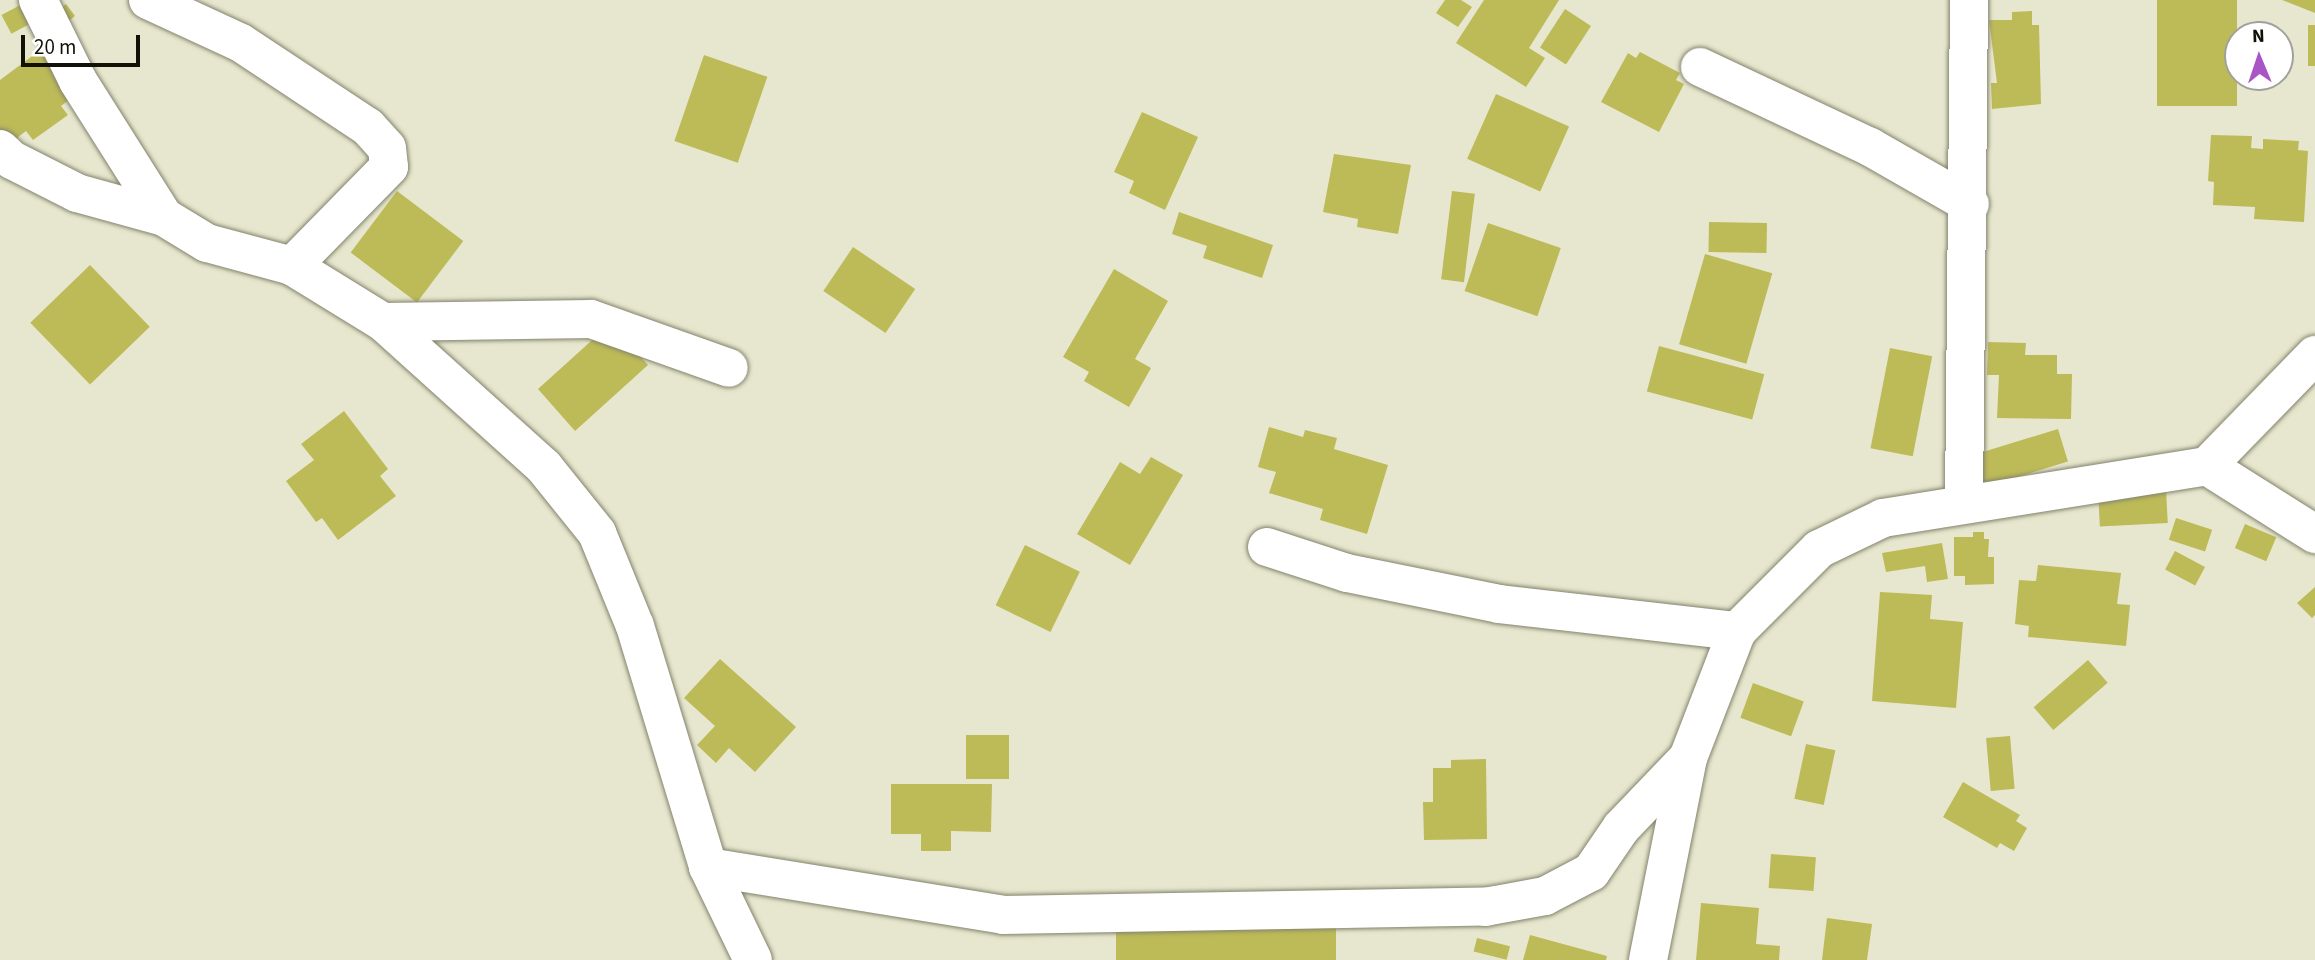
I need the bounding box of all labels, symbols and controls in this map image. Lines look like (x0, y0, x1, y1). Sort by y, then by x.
scale bar (24, 21, 144, 65)
north arrow (2224, 21, 2294, 91)
text: N (2252, 23, 2265, 50)
text: 20 m (34, 32, 76, 62)

